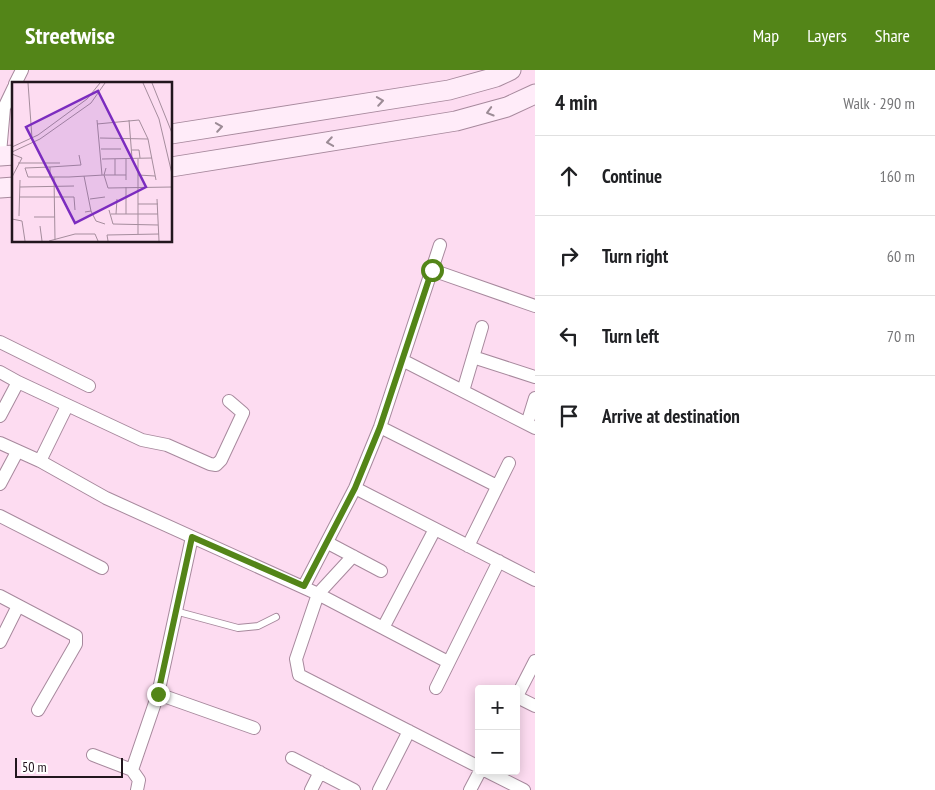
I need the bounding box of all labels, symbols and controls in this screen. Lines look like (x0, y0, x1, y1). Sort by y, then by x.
text: Streetwise (25, 20, 115, 51)
text: Map (753, 24, 779, 47)
text: Layers (807, 24, 847, 47)
text: Share (875, 24, 910, 47)
inset map (12, 82, 172, 242)
text: 4 min (555, 89, 597, 116)
text: Walk · 290 m (843, 93, 915, 113)
one-way arrow (376, 96, 384, 107)
one-way arrow (485, 106, 494, 117)
one-way arrow (215, 122, 224, 132)
one-way arrow (326, 136, 334, 146)
icon: ahead (555, 162, 583, 190)
text: Continue (602, 164, 662, 188)
text: 160 m (880, 166, 915, 186)
icon: right (555, 242, 583, 270)
text: Turn right (602, 244, 668, 268)
text: 60 m (887, 246, 915, 266)
route start (421, 259, 444, 282)
icon: left (555, 322, 583, 350)
text: Turn left (602, 324, 659, 348)
text: 70 m (887, 326, 915, 346)
icon: arrive (555, 402, 583, 430)
text: Arrive at destination (602, 404, 740, 428)
route end (147, 683, 170, 706)
map controls (475, 685, 520, 775)
button: + (475, 685, 520, 730)
button: − (475, 730, 520, 775)
scale bar (15, 755, 122, 778)
text: 50 m (22, 758, 47, 776)

